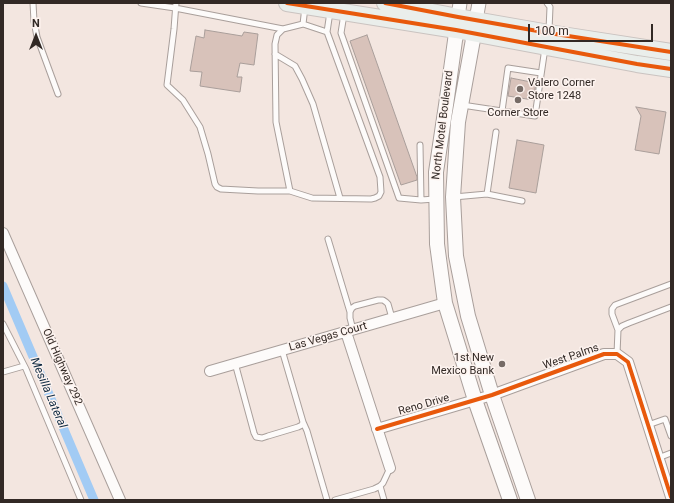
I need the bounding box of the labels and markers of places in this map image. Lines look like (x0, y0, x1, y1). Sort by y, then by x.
place label: Valero Corner Store 1248 (528, 76, 595, 102)
marker: Valero Corner Store 1248 (515, 84, 525, 94)
marker: Corner Store (513, 95, 523, 105)
place label: Corner Store (487, 106, 549, 120)
place label: 1st New Mexico Bank (431, 351, 494, 377)
marker: 1st New Mexico Bank (497, 359, 507, 369)

